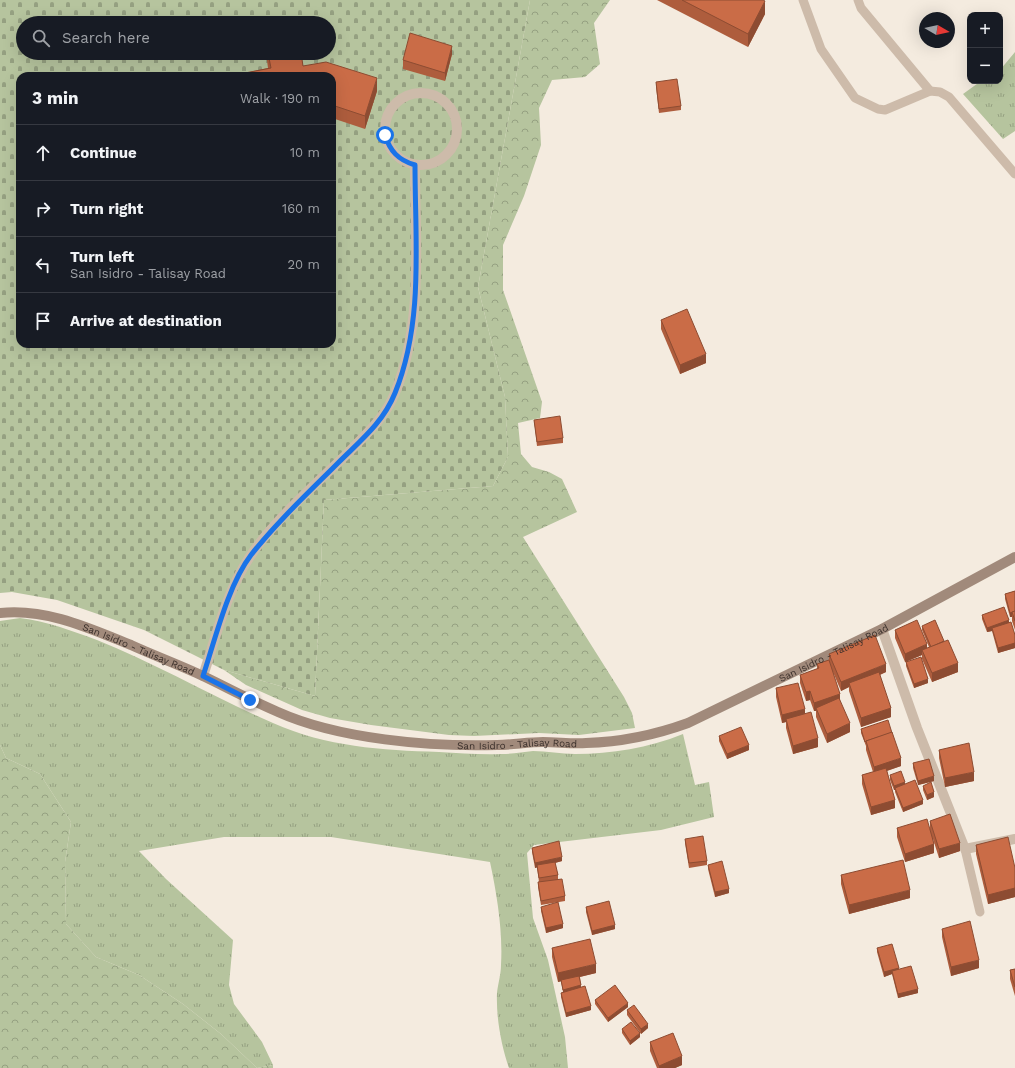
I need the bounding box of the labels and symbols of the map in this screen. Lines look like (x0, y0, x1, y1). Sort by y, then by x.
north arrow (919, 12, 955, 48)
route start (376, 126, 394, 144)
street label: San Isidro - Talisay Road (81, 621, 196, 677)
street label: San Isidro - Talisay Road (777, 622, 890, 684)
route end (241, 691, 259, 709)
street label: San Isidro - Talisay Road (457, 737, 577, 751)

